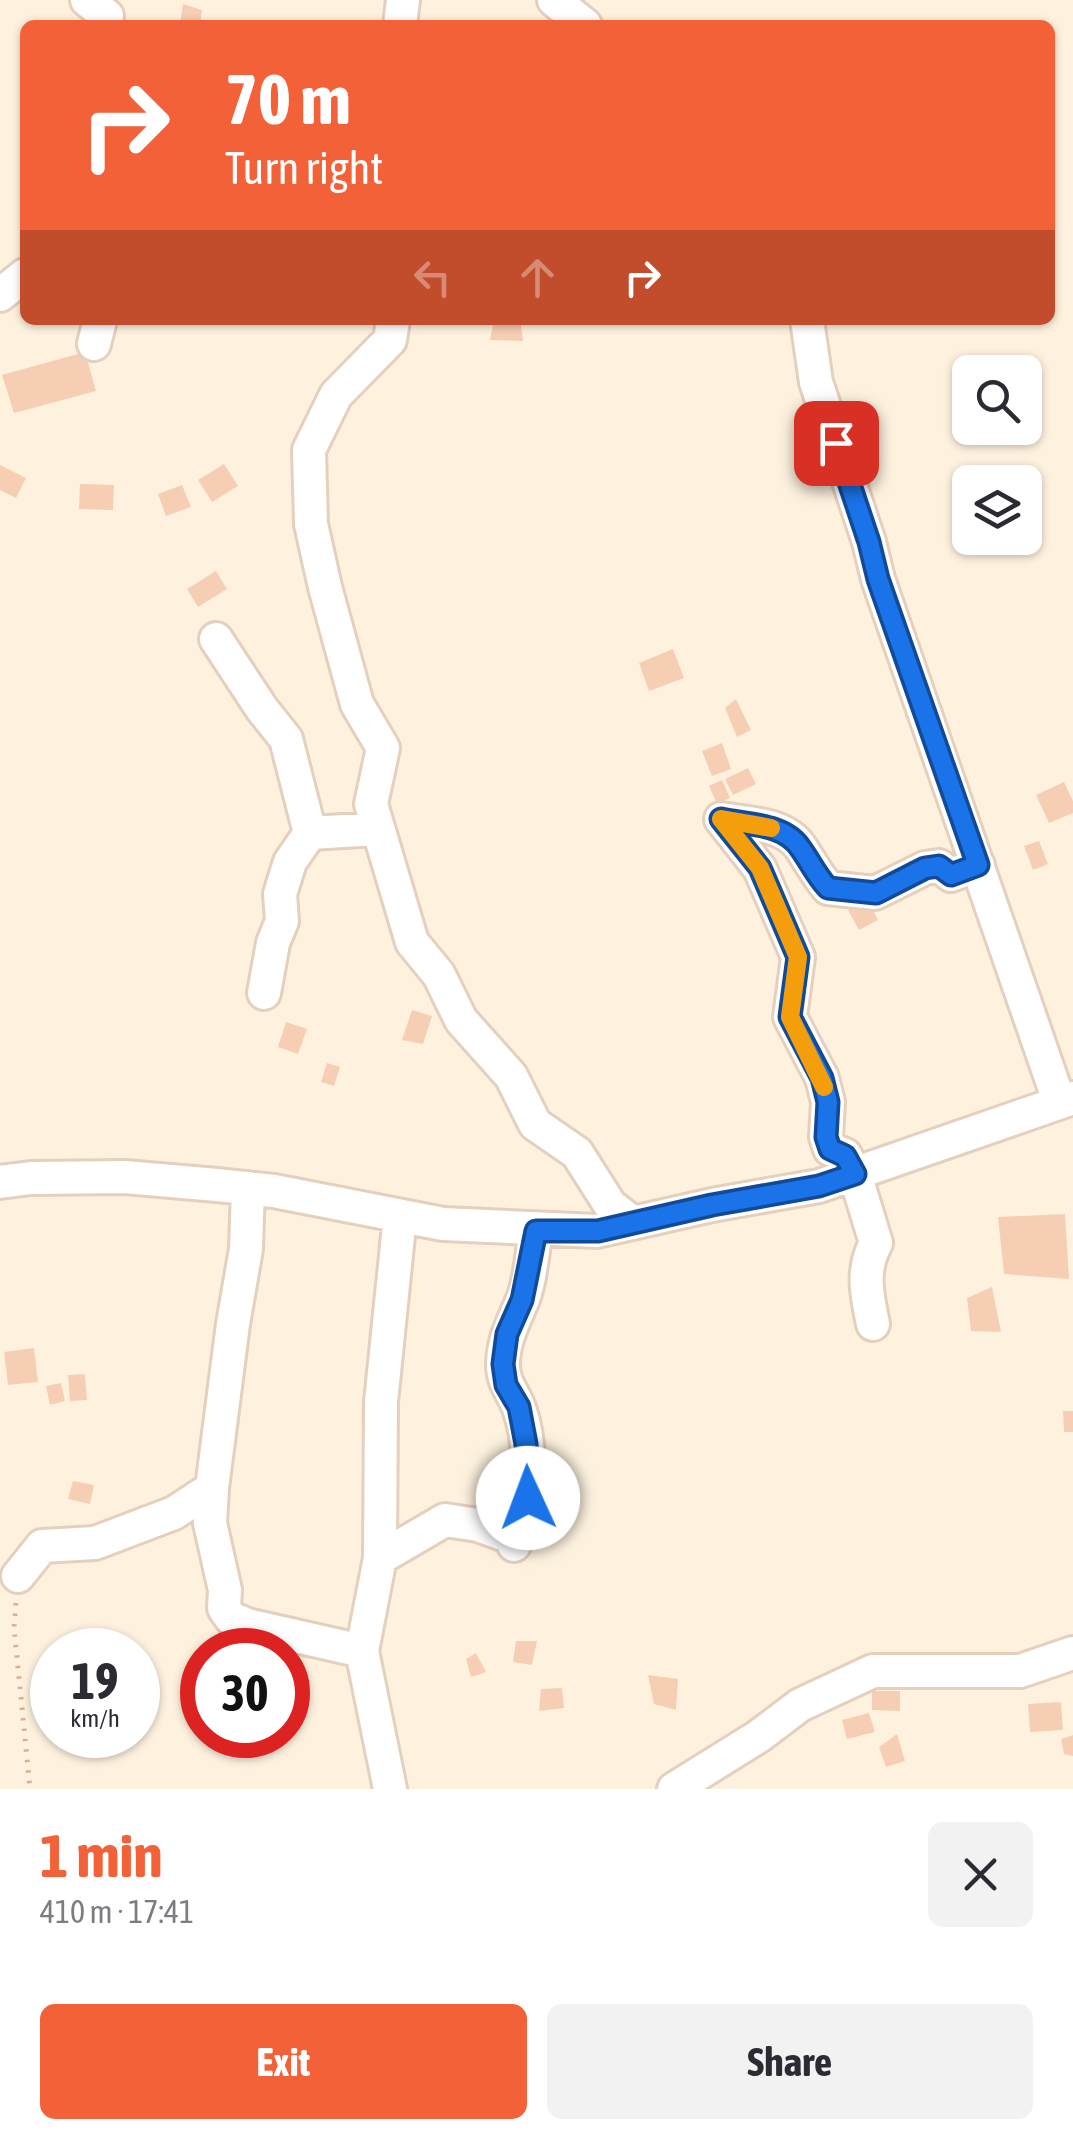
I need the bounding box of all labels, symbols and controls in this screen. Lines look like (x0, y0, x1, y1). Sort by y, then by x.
text: 70 m (225, 59, 351, 139)
icon: right (60, 60, 190, 190)
text: Turn right (225, 142, 383, 194)
icon: left (405, 250, 460, 305)
icon: ahead (510, 250, 565, 305)
icon: right (615, 250, 670, 305)
map controls (952, 355, 1042, 555)
button: search (952, 355, 1042, 445)
pin (794, 401, 879, 486)
icon: arrive (809, 416, 864, 471)
button: layers (952, 465, 1042, 555)
position arrow (476, 1446, 580, 1550)
speed limit sign: 30 (180, 1628, 310, 1758)
text: 19 (71, 1652, 118, 1710)
text: km/h (70, 1704, 120, 1732)
text: 1 min (40, 1821, 163, 1890)
button: close (928, 1822, 1033, 1927)
text: 410 m · 17:41 (40, 1893, 194, 1930)
button: Exit (40, 2004, 527, 2119)
button: Share (547, 2004, 1033, 2119)

